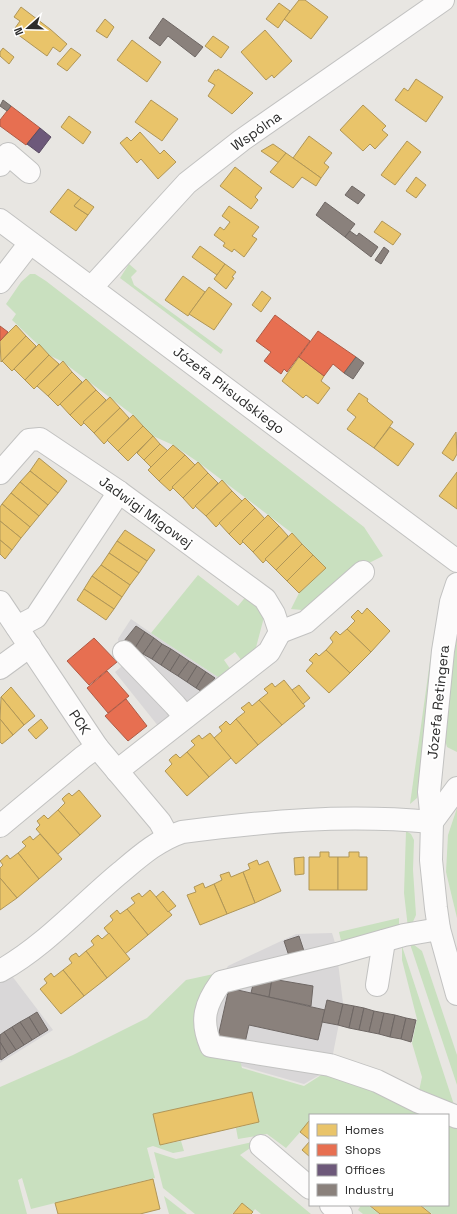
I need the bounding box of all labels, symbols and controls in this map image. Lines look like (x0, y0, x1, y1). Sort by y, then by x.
north arrow (8, 8, 48, 48)
text: N (11, 26, 26, 37)
street label: Wspólna (227, 107, 285, 155)
street label: Józefa Piłsudskiego (170, 342, 288, 438)
street label: Jadwigi Migowej (96, 472, 196, 552)
street label: Józefa Retingera (423, 644, 453, 760)
street label: PCK (65, 706, 95, 738)
legend (309, 1114, 449, 1206)
text: Homes (345, 1122, 384, 1138)
text: Shops (345, 1142, 381, 1158)
text: Offices (345, 1162, 385, 1178)
text: Industry (345, 1182, 394, 1198)

